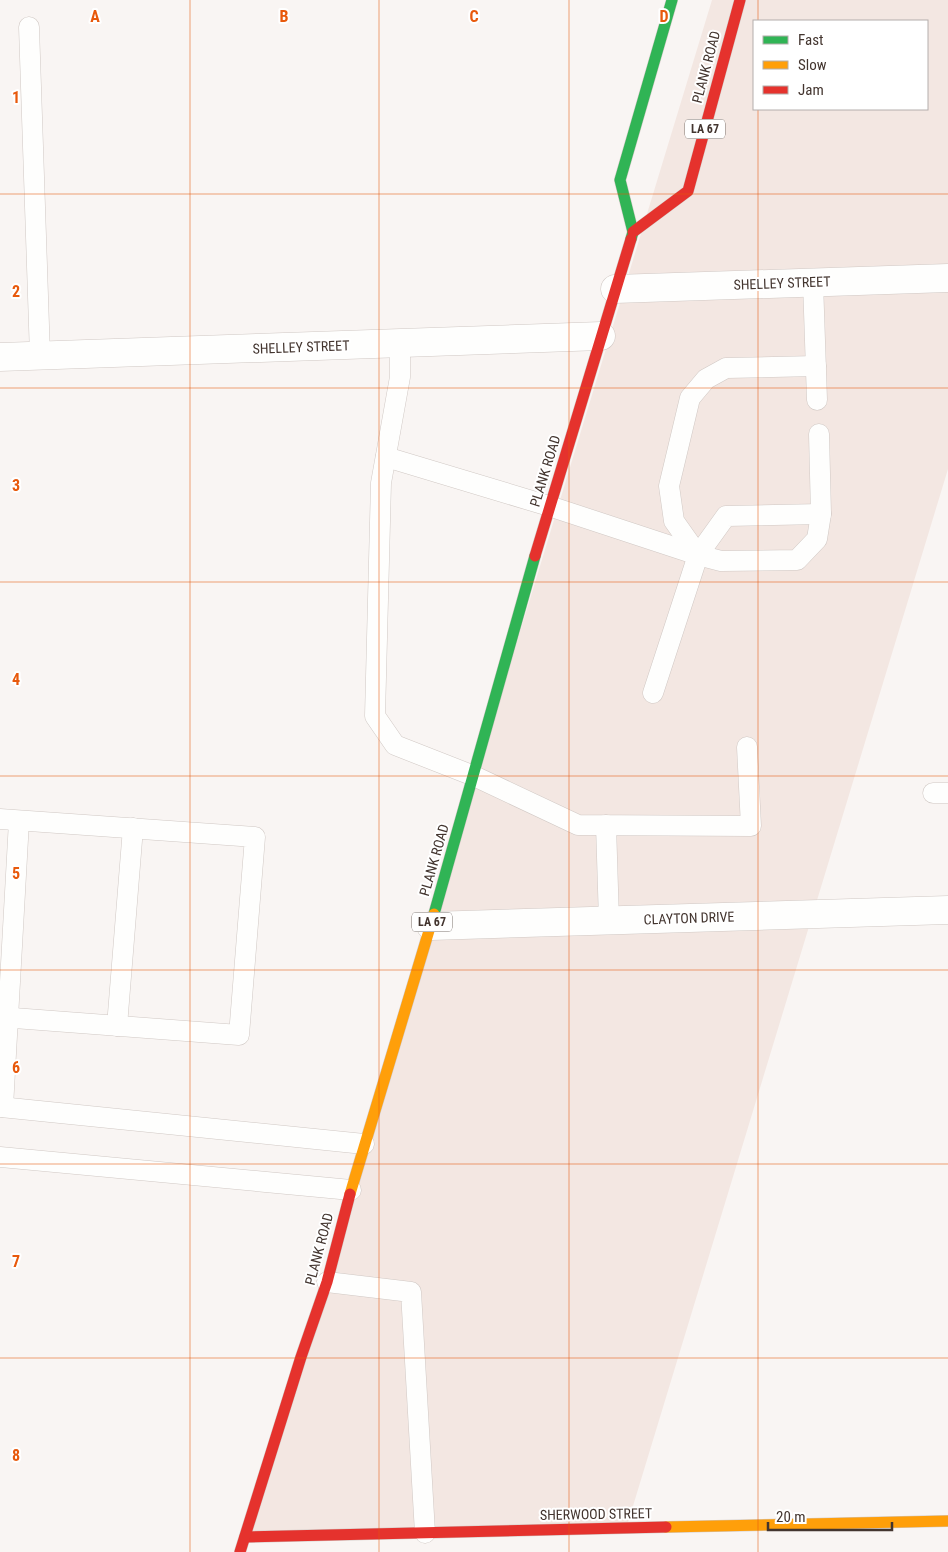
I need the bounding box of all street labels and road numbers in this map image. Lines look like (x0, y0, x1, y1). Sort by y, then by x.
street label: PLANK ROAD (689, 29, 723, 105)
road number: LA 67 (685, 120, 725, 138)
street label: SHELLEY STREET (733, 273, 831, 293)
street label: SHELLEY STREET (252, 337, 350, 357)
street label: PLANK ROAD (527, 433, 563, 509)
street label: PLANK ROAD (416, 822, 452, 898)
street label: CLAYTON DRIVE (643, 908, 735, 928)
road number: LA 67 (412, 912, 452, 932)
street label: PLANK ROAD (302, 1211, 336, 1287)
street label: SHERWOOD STREET (540, 1505, 652, 1523)

